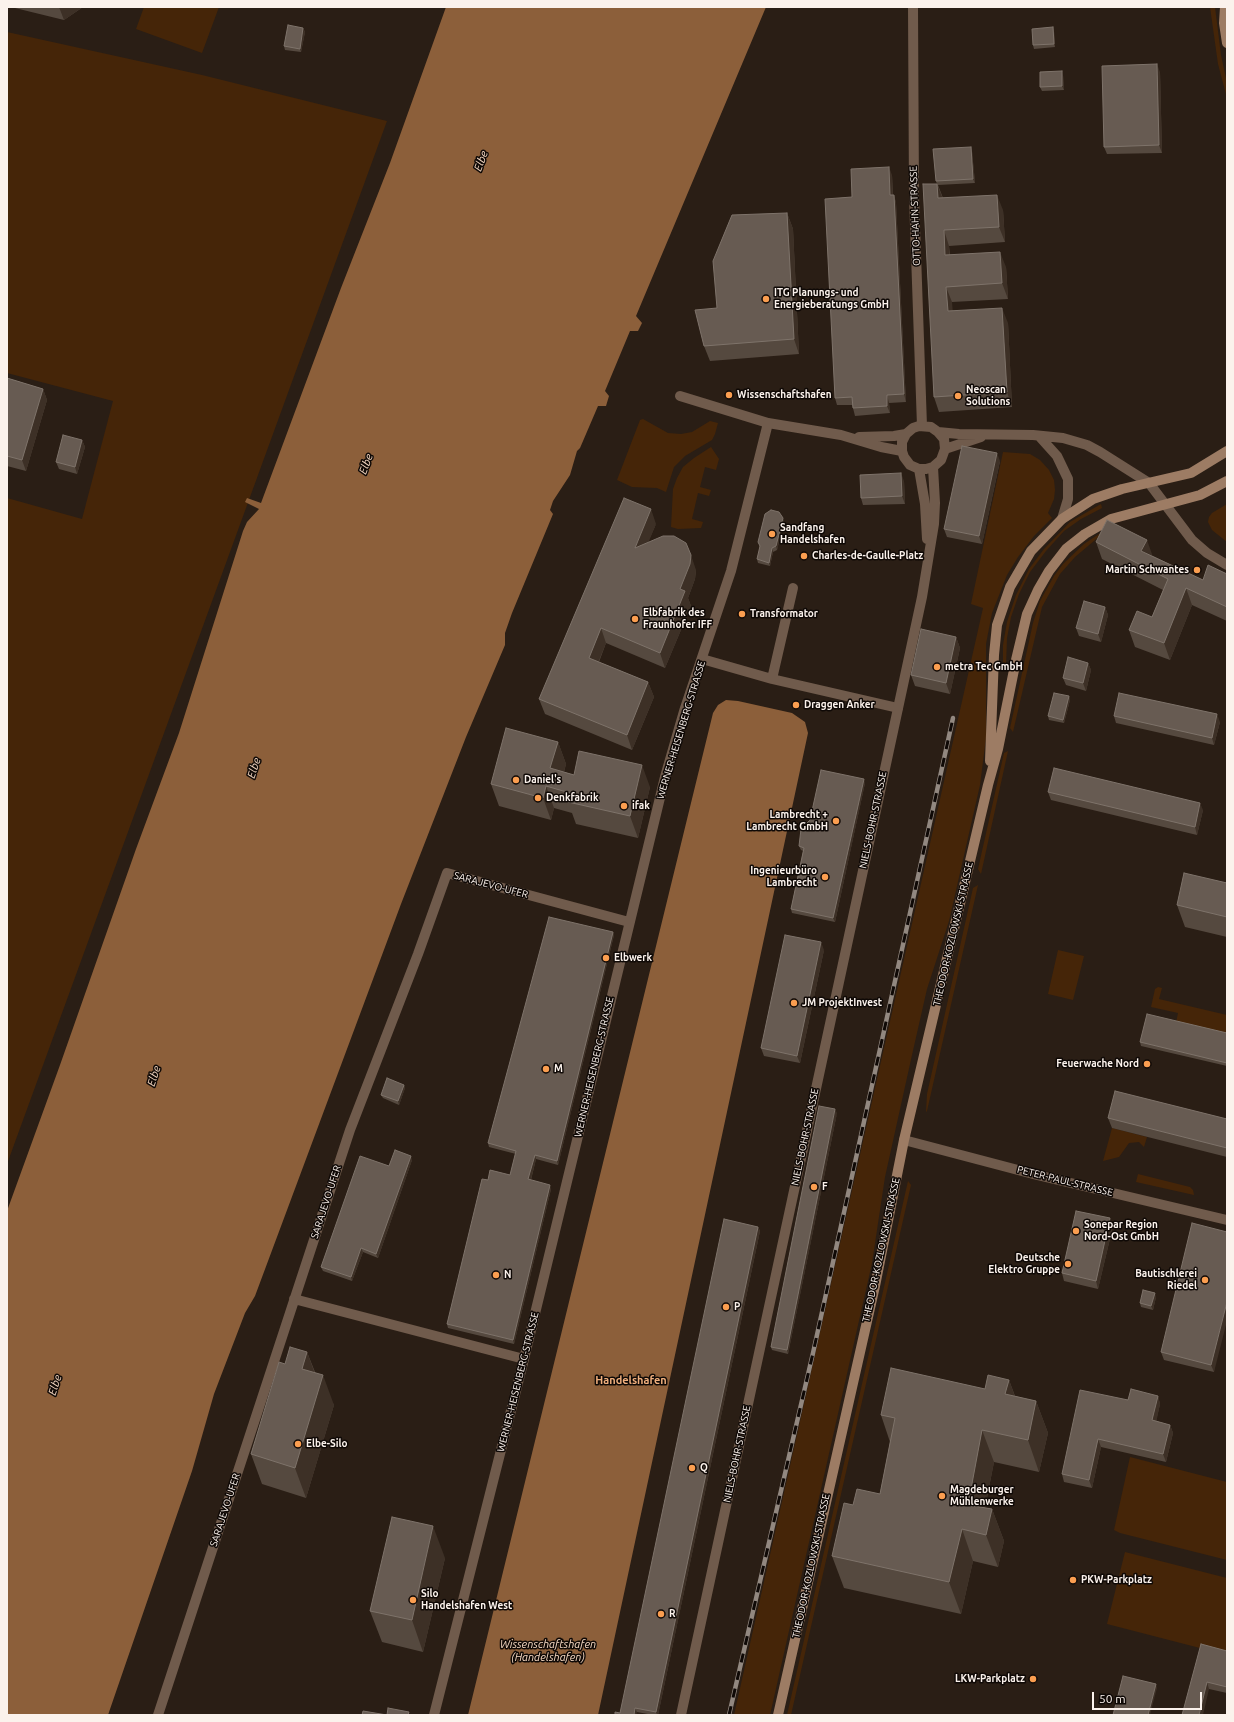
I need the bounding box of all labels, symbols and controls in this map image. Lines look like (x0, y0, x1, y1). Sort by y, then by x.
water label: Elbe (471, 149, 491, 173)
street label: OTTO-HAHN-STRASSE (907, 166, 923, 266)
place label: ITG Planungs- und Energieberatungs GmbH (774, 287, 889, 310)
marker: ITG Planungs- und Energieberatungs GmbH (761, 294, 771, 304)
place label: Neoscan Solutions (966, 384, 1010, 408)
place label: Wissenschaftshafen (737, 389, 832, 401)
marker: Wissenschaftshafen (724, 390, 734, 400)
marker: Neoscan Solutions (953, 391, 963, 401)
water label: Elbe (356, 452, 376, 476)
place label: Sandfang Handelshafen (780, 522, 845, 546)
marker: Sandfang Handelshafen (767, 529, 777, 539)
place label: Charles-de-Gaulle-Platz (812, 550, 923, 562)
marker: Charles-de-Gaulle-Platz (799, 551, 809, 561)
place label: Martin Schwantes (1105, 564, 1189, 576)
marker: Martin Schwantes (1192, 565, 1202, 575)
place label: Elbfabrik des Fraunhofer IFF (643, 607, 712, 630)
place label: Transformator (750, 608, 818, 620)
marker: Transformator (737, 609, 747, 619)
marker: Elbfabrik des Fraunhofer IFF (630, 614, 640, 624)
street label: WERNER-HEISENBERG-STRASSE (654, 659, 708, 801)
place label: metra Tec GmbH (945, 661, 1023, 673)
marker: metra Tec GmbH (932, 662, 942, 672)
place label: Draggen Anker (804, 699, 875, 711)
marker: Draggen Anker (791, 700, 801, 710)
water label: Elbe (245, 756, 263, 780)
street label: NIELS-BOHR-STRASSE (857, 770, 889, 870)
place label: Daniel's (524, 774, 561, 786)
marker: Daniel's (511, 775, 521, 785)
place label: Denkfabrik (546, 792, 598, 804)
marker: Denkfabrik (533, 793, 543, 803)
place label: ifak (632, 800, 650, 812)
marker: ifak (619, 801, 629, 811)
place label: Lambrecht + Lambrecht GmbH (746, 809, 828, 832)
marker: Lambrecht + Lambrecht GmbH (831, 816, 841, 826)
street label: THEODOR-KOZLOWSKI-STRASSE (931, 861, 975, 1007)
place label: Ingenieurbüro Lambrecht (750, 865, 817, 888)
street label: SARAJEVO-UFER (453, 869, 529, 901)
marker: Ingenieurbüro Lambrecht (820, 872, 830, 882)
place label: Elbwerk (614, 952, 652, 964)
marker: Elbwerk (601, 953, 611, 963)
street label: WERNER-HEISENBERG-STRASSE (572, 996, 616, 1138)
place label: JM ProjektInvest (802, 997, 882, 1009)
marker: JM ProjektInvest (789, 998, 799, 1008)
place label: Feuerwache Nord (1056, 1058, 1139, 1070)
marker: Feuerwache Nord (1142, 1059, 1152, 1069)
place label: M (554, 1063, 563, 1075)
water label: Elbe (145, 1064, 163, 1088)
marker: M (541, 1064, 551, 1074)
street label: NIELS-BOHR-STRASSE (789, 1087, 821, 1187)
street label: PETER-PAUL-STRASSE (1016, 1163, 1114, 1199)
street label: SARAJEVO-UFER (308, 1164, 344, 1240)
street label: THEODOR-KOZLOWSKI-STRASSE (860, 1177, 902, 1323)
place label: F (822, 1181, 828, 1193)
marker: F (809, 1182, 819, 1192)
place label: Sonepar Region Nord-Ost GmbH (1084, 1219, 1159, 1242)
marker: Sonepar Region Nord-Ost GmbH (1071, 1226, 1081, 1236)
place label: Deutsche Elektro Gruppe (988, 1252, 1060, 1276)
marker: Deutsche Elektro Gruppe (1063, 1259, 1073, 1269)
place label: Bautischlerei Riedel (1135, 1268, 1197, 1292)
place label: N (504, 1269, 511, 1281)
marker: N (491, 1270, 501, 1280)
marker: Bautischlerei Riedel (1200, 1275, 1210, 1285)
place label: P (734, 1301, 740, 1313)
marker: P (721, 1302, 731, 1312)
street label: WERNER-HEISENBERG-STRASSE (495, 1311, 541, 1453)
water label: Elbe (46, 1373, 64, 1397)
district label: Handelshafen (595, 1373, 667, 1387)
street label: NIELS-BOHR-STRASSE (721, 1404, 753, 1504)
place label: Elbe-Silo (306, 1438, 348, 1450)
marker: Elbe-Silo (293, 1439, 303, 1449)
place label: Q (700, 1462, 708, 1474)
marker: Q (687, 1463, 697, 1473)
street label: SARAJEVO-UFER (207, 1472, 243, 1548)
place label: Magdeburger Mühlenwerke (950, 1484, 1014, 1508)
marker: Magdeburger Mühlenwerke (937, 1491, 947, 1501)
street label: THEODOR-KOZLOWSKI-STRASSE (790, 1493, 832, 1639)
place label: PKW-Parkplatz (1081, 1574, 1152, 1586)
marker: PKW-Parkplatz (1068, 1575, 1078, 1585)
place label: Silo Handelshafen West (421, 1588, 512, 1612)
marker: Silo Handelshafen West (408, 1595, 418, 1605)
place label: R (669, 1608, 676, 1620)
marker: R (656, 1609, 666, 1619)
water label: Wissenschaftshafen (Handelshafen) (500, 1637, 596, 1663)
place label: LKW-Parkplatz (955, 1673, 1025, 1685)
marker: LKW-Parkplatz (1028, 1674, 1038, 1684)
scale bar (1094, 1684, 1204, 1710)
text: 50 m (1099, 1692, 1126, 1705)

